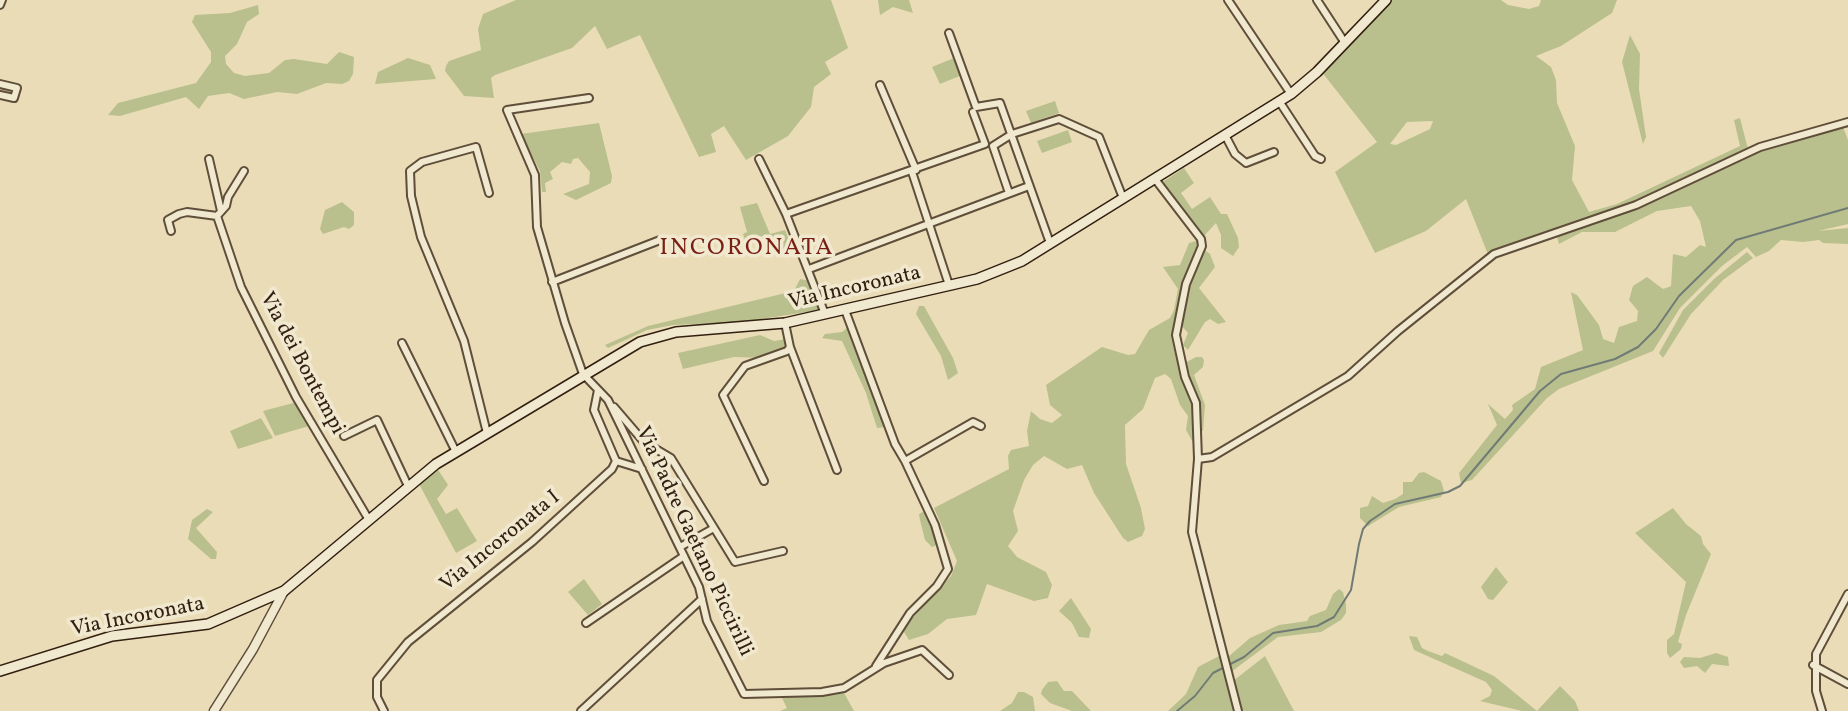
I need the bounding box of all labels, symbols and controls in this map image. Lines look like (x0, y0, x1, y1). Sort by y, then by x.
district label: INCORONATA (661, 236, 833, 264)
street label: Via Incoronata (786, 261, 924, 317)
street label: Via dei Bontempi (253, 289, 349, 439)
street label: Via Padre Gaetano Piccirilli (629, 423, 757, 661)
street label: Via Incoronata I (436, 486, 566, 598)
street label: Via Incoronata (69, 593, 207, 643)

